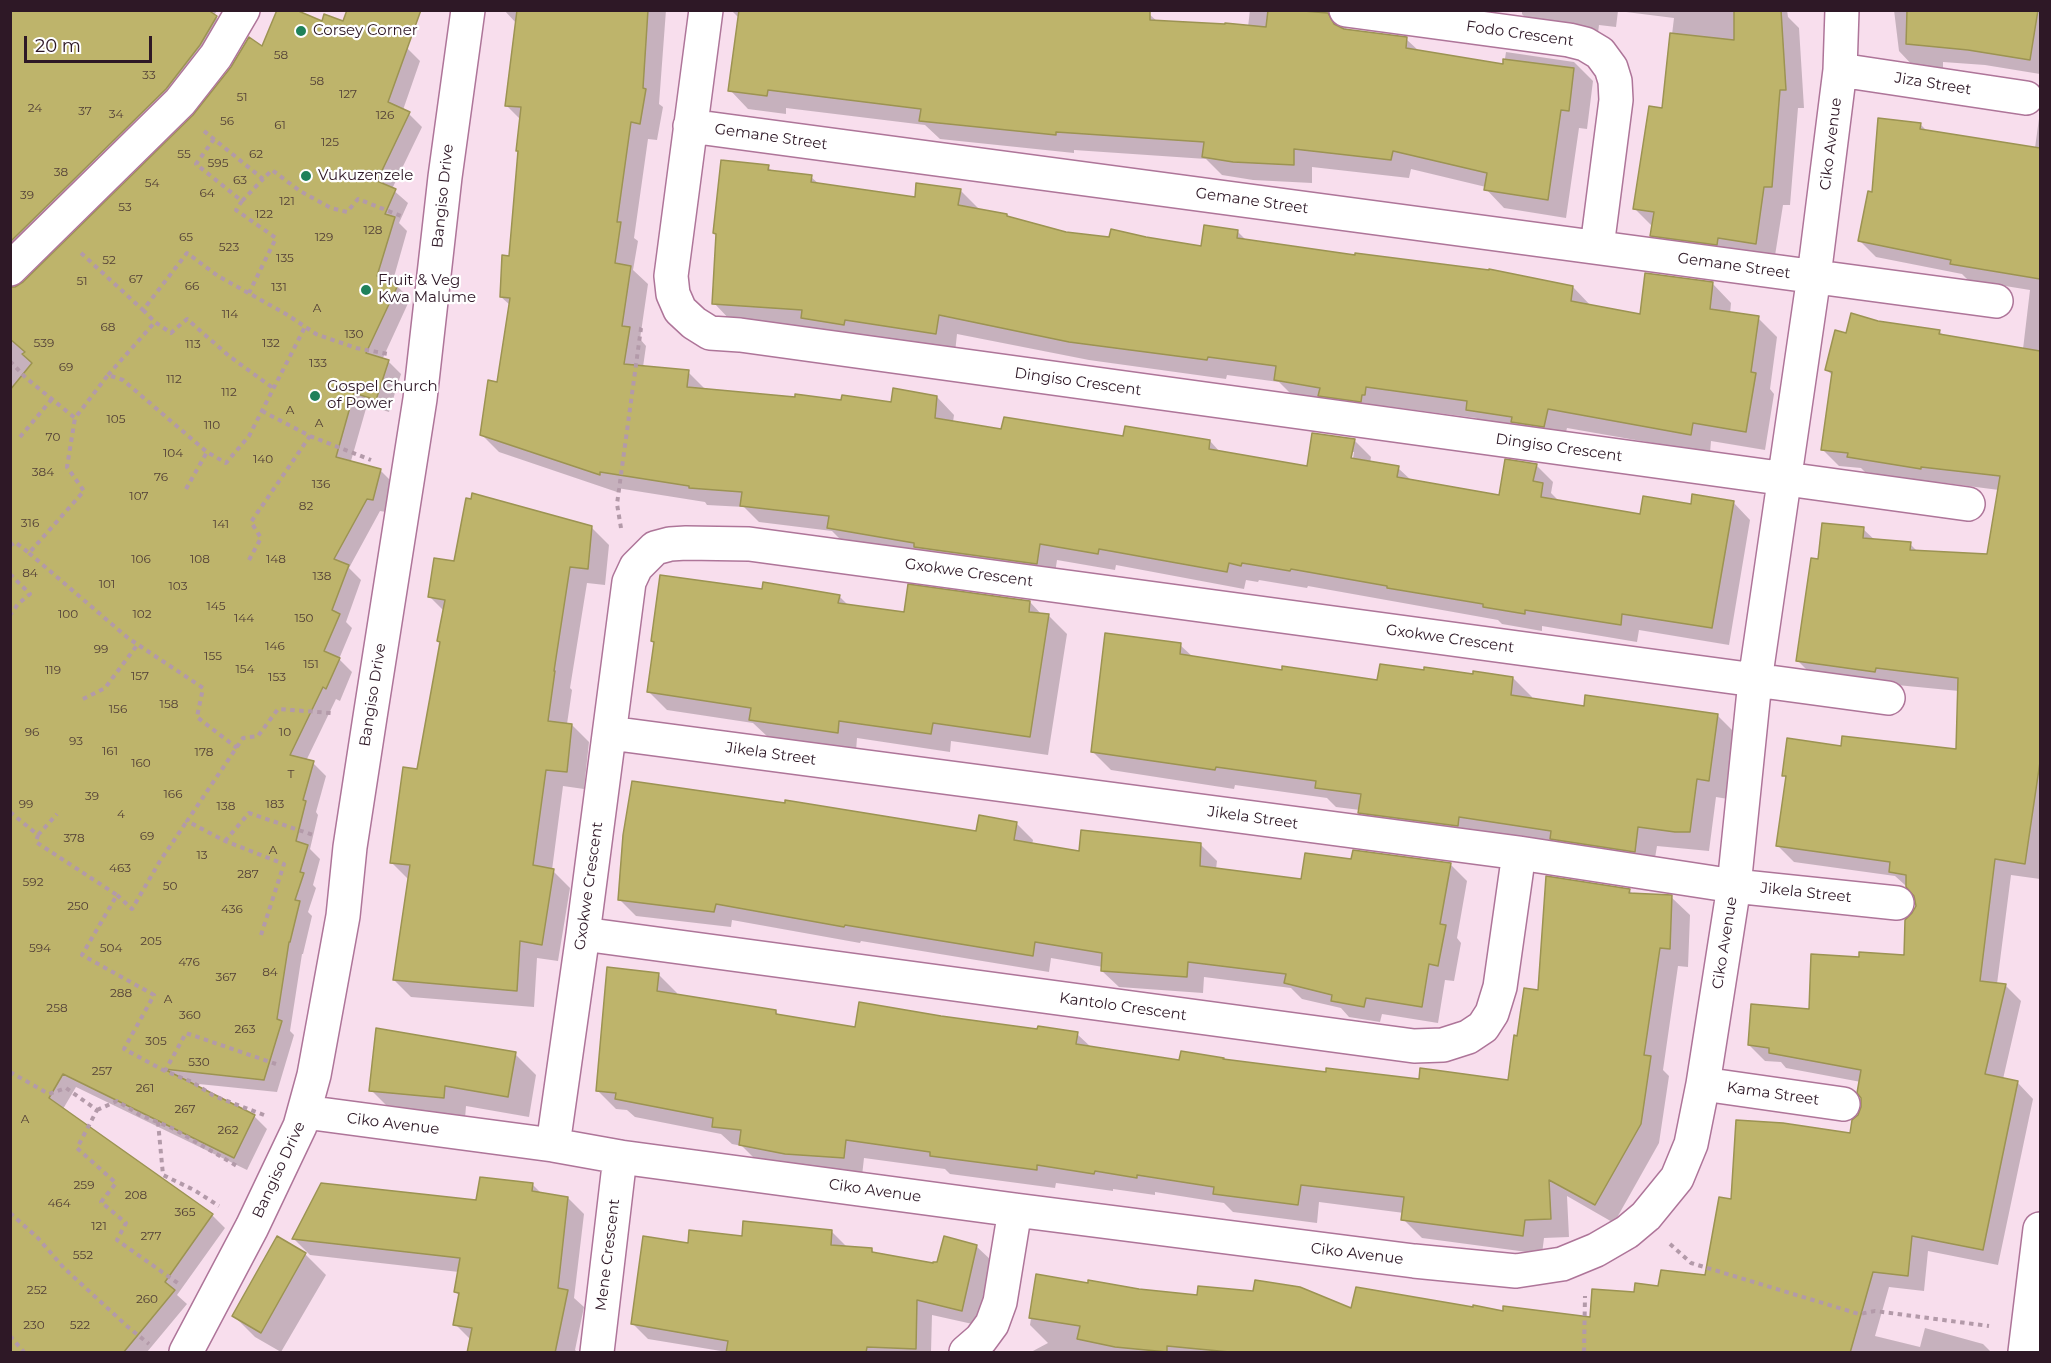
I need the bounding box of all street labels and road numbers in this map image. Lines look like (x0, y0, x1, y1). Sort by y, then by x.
street label: Fodo Crescent (1465, 18, 1575, 50)
street label: Jiza Street (1893, 69, 1973, 99)
street label: Ciko Avenue (1816, 97, 1846, 191)
street label: Gemane Street (713, 120, 829, 154)
street label: Bangiso Drive (429, 143, 457, 249)
street label: Gemane Street (1194, 184, 1310, 218)
street label: Gemane Street (1676, 249, 1792, 283)
street label: Dingiso Crescent (1013, 364, 1143, 400)
street label: Dingiso Crescent (1494, 430, 1624, 466)
street label: Gxokwe Crescent (904, 555, 1034, 591)
street label: Gxokwe Crescent (1385, 621, 1515, 657)
street label: Bangiso Drive (356, 642, 390, 748)
street label: Jikela Street (724, 739, 818, 769)
street label: Jikela Street (1206, 803, 1300, 833)
street label: Gxokwe Crescent (571, 821, 607, 951)
street label: Jikela Street (1760, 879, 1852, 907)
street label: Ciko Avenue (1709, 896, 1741, 990)
street label: Kantolo Crescent (1058, 989, 1188, 1025)
street label: Kama Street (1726, 1079, 1820, 1109)
street label: Ciko Avenue (346, 1109, 440, 1139)
street label: Bangiso Drive (249, 1119, 309, 1221)
street label: Ciko Avenue (828, 1176, 922, 1206)
street label: Mene Crescent (592, 1198, 624, 1312)
street label: Ciko Avenue (1310, 1239, 1404, 1269)

